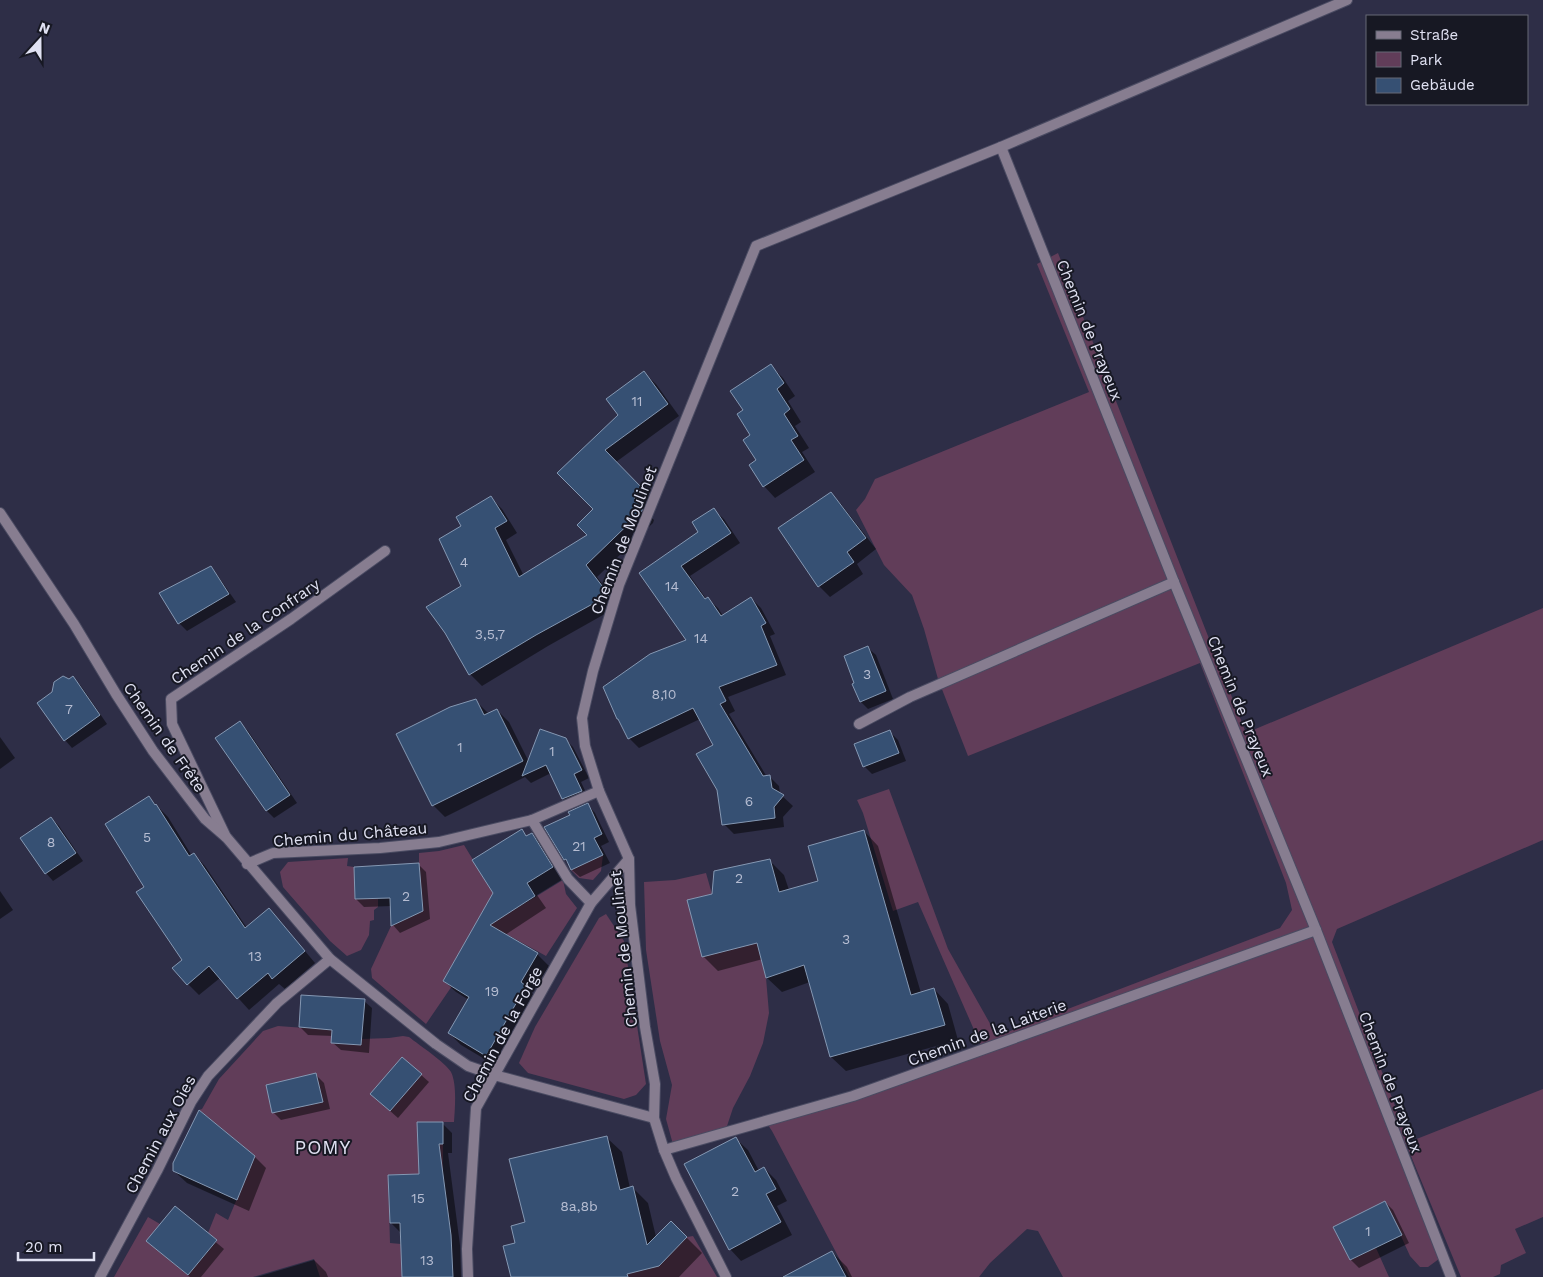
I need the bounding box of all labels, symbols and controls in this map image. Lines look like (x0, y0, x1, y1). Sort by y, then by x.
north arrow (15, 15, 65, 65)
legend (1366, 15, 1528, 105)
text: N (37, 19, 52, 37)
text: Straße (1410, 26, 1458, 44)
text: Park (1410, 51, 1443, 69)
text: Gebäude (1410, 76, 1475, 94)
street label: Chemin de Prayeux (1053, 257, 1126, 403)
house number: 11 (632, 393, 642, 409)
street label: Chemin de Moulinet (586, 463, 661, 617)
house number: 4 (460, 554, 468, 570)
street label: Chemin de la Confrary (167, 574, 324, 688)
house number: 14 (665, 578, 679, 594)
house number: 3,5,7 (475, 626, 505, 642)
house number: 14 (694, 630, 708, 646)
street label: Chemin de Prayeux (1204, 633, 1277, 779)
house number: 3 (863, 666, 871, 682)
street label: Chemin de Frête (120, 679, 210, 796)
house number: 8,10 (652, 686, 676, 702)
house number: 7 (65, 701, 73, 717)
house number: 1 (457, 739, 463, 755)
house number: 1 (549, 743, 555, 759)
house number: 6 (745, 793, 753, 809)
street label: Chemin du Château (272, 818, 428, 851)
house number: 5 (143, 829, 151, 845)
house number: 8 (47, 834, 55, 850)
house number: 21 (572, 838, 586, 854)
street label: Chemin de Moulinet (606, 869, 641, 1028)
house number: 2 (735, 870, 743, 886)
house number: 2 (402, 888, 410, 904)
house number: 3 (842, 931, 850, 947)
house number: 13 (248, 948, 262, 964)
street label: Chemin de la Forge (459, 963, 546, 1105)
house number: 19 (485, 983, 499, 999)
street label: Chemin de la Laiterie (905, 995, 1069, 1070)
street label: Chemin de Prayeux (1355, 1009, 1426, 1156)
street label: Chemin aux Oies (121, 1072, 200, 1197)
district label: POMY (295, 1136, 351, 1159)
house number: 2 (731, 1183, 739, 1199)
house number: 15 (411, 1190, 425, 1206)
house number: 8a,8b (560, 1198, 598, 1214)
house number: 1 (1365, 1223, 1371, 1239)
scale bar (18, 1230, 94, 1262)
text: 20 m (25, 1238, 63, 1256)
house number: 13 (420, 1252, 434, 1268)

